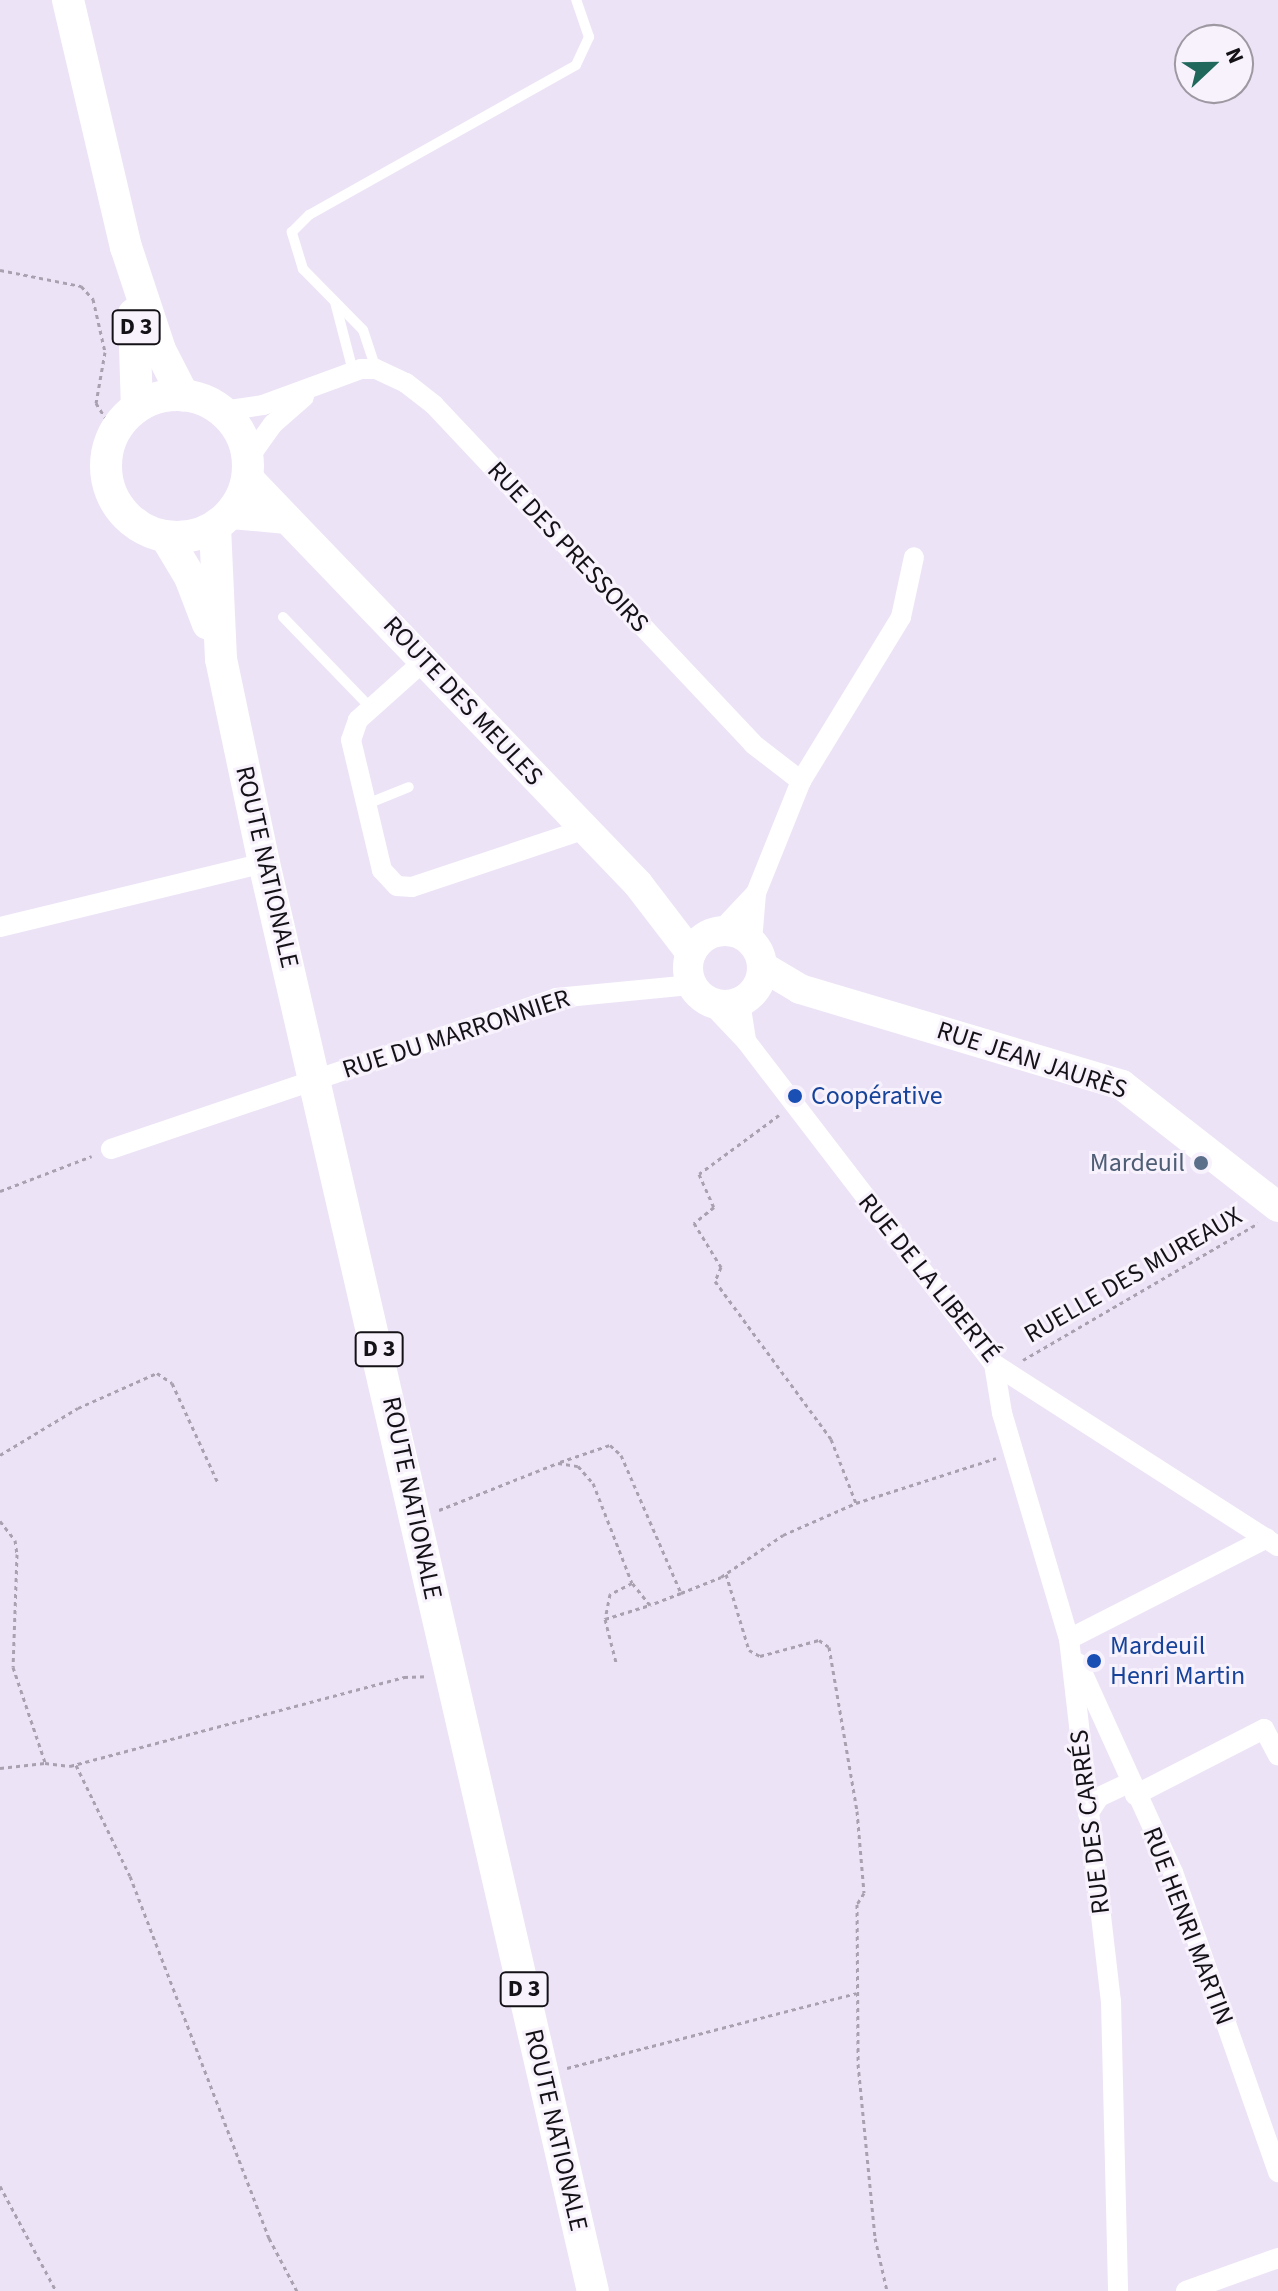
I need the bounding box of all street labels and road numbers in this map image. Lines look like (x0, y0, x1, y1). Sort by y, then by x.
road number: D 3 (110, 307, 162, 347)
street label: RUE DES PRESSOIRS (481, 455, 655, 639)
street label: ROUTE DES MEULES (377, 610, 549, 792)
street label: ROUTE NATIONALE (229, 763, 305, 971)
street label: RUE DU MARRONNIER (338, 983, 574, 1085)
street label: RUE JEAN JAURÈS (933, 1015, 1131, 1105)
street label: RUE DE LA LIBERTÉ (851, 1187, 1007, 1369)
street label: RUELLE DES MUREAUX (1019, 1200, 1247, 1350)
road number: D 3 (353, 1329, 405, 1369)
street label: ROUTE NATIONALE (375, 1394, 449, 1602)
street label: RUE DES CARRÉS (1063, 1728, 1117, 1916)
street label: RUE HENRI MARTIN (1136, 1822, 1240, 2030)
road number: D 3 (498, 1969, 550, 2009)
street label: ROUTE NATIONALE (518, 2026, 594, 2234)

